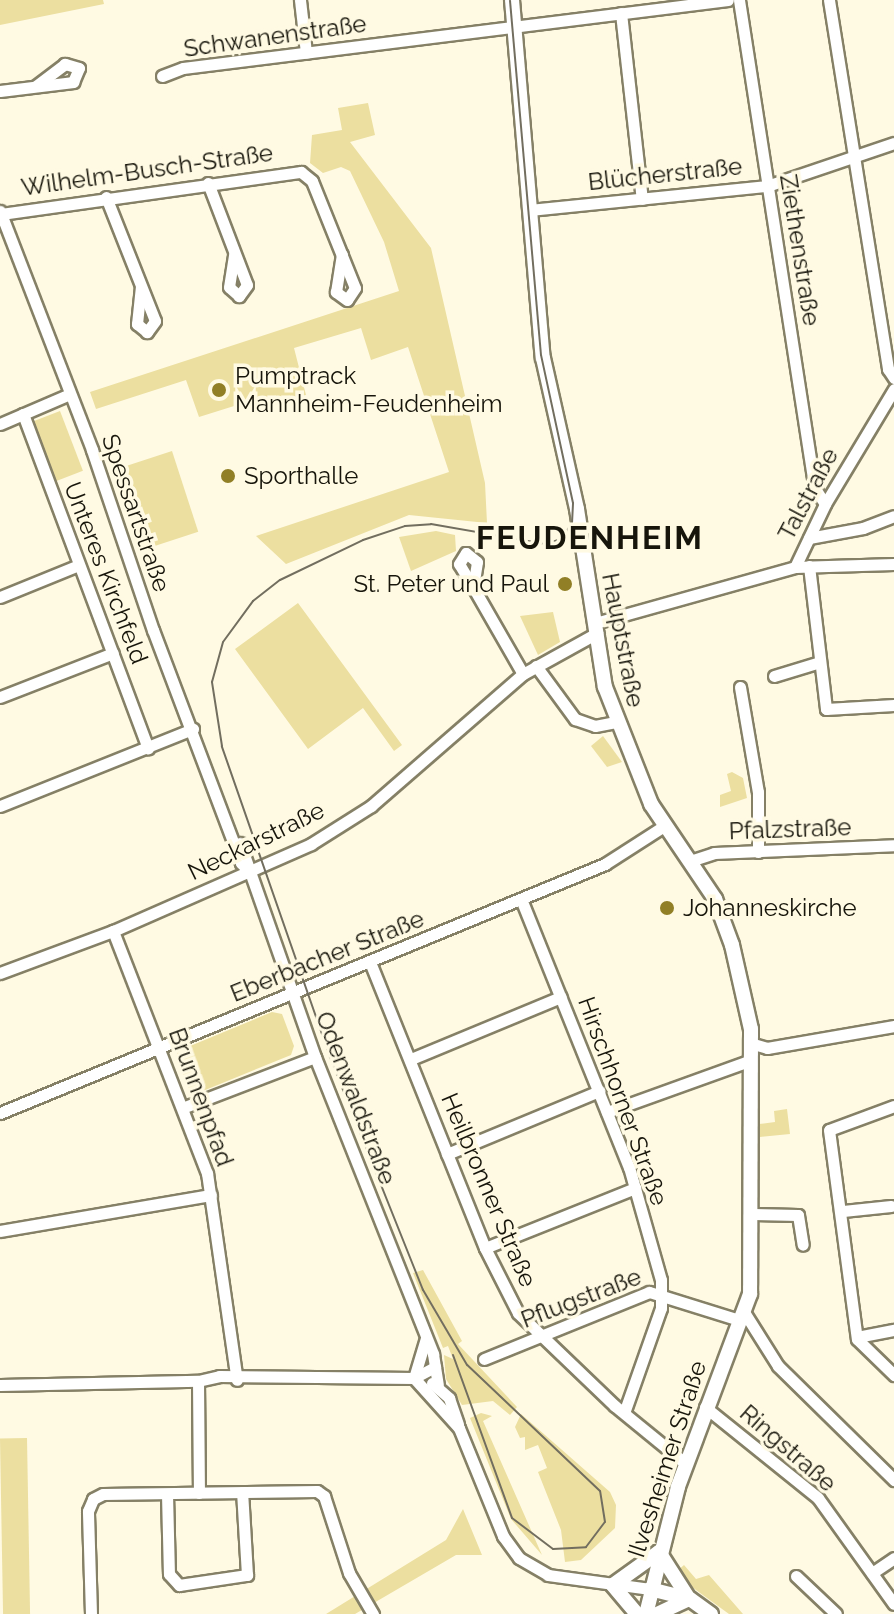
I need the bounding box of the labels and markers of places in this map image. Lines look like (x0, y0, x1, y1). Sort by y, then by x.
place label: Pumptrack Mannheim-Feudenheim (235, 362, 503, 418)
marker: Pumptrack Mannheim-Feudenheim (210, 381, 228, 399)
place label: Sporthalle (244, 462, 358, 490)
marker: Sporthalle (219, 467, 237, 485)
place label: St. Peter und Paul (353, 570, 549, 598)
marker: St. Peter und Paul (556, 575, 574, 593)
place label: Johanneskirche (683, 894, 857, 922)
marker: Johanneskirche (658, 899, 676, 917)

